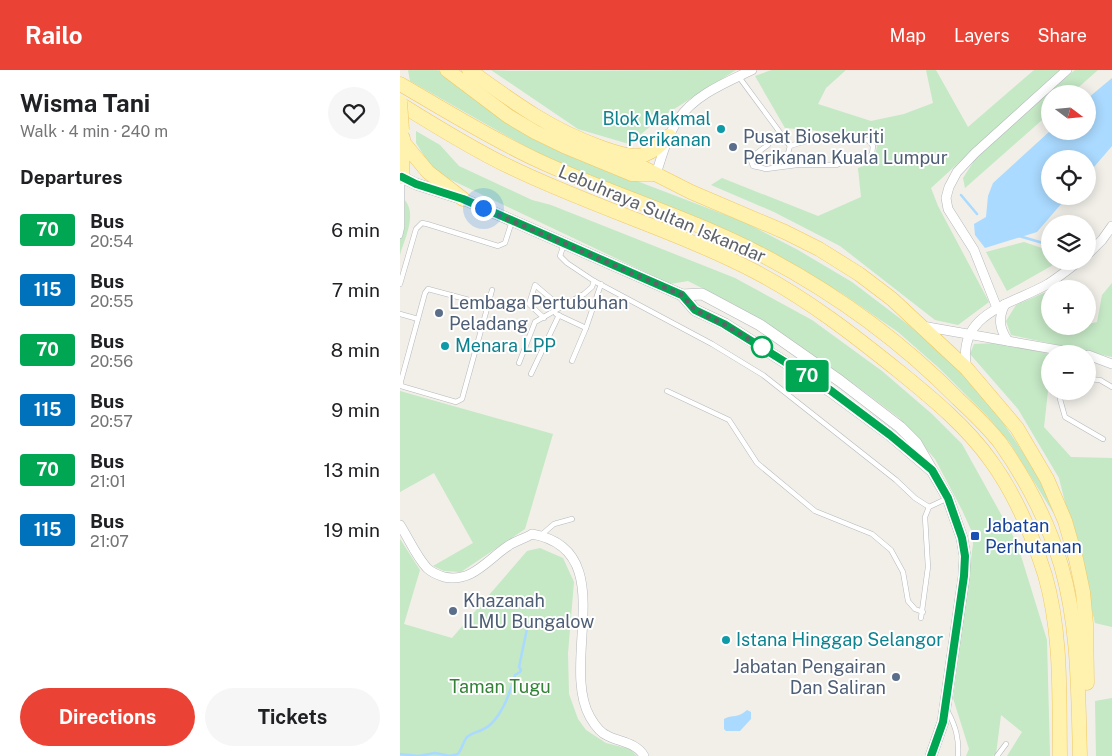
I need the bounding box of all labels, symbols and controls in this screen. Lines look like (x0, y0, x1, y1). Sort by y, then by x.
text: Railo (25, 21, 83, 49)
text: Map (890, 25, 926, 46)
text: Layers (954, 25, 1010, 46)
text: Share (1038, 25, 1087, 46)
north arrow (1041, 85, 1096, 140)
map controls (1041, 85, 1096, 400)
button: heart (328, 87, 380, 139)
text: Wisma Tani (20, 89, 150, 117)
place label: Blok Makmal Perikanan (602, 108, 711, 150)
text: Walk · 4 min · 240 m (20, 122, 168, 141)
marker: Blok Makmal Perikanan (715, 123, 727, 135)
place label: Pusat Biosekuriti Perikanan Kuala Lumpur (743, 126, 948, 168)
marker: Pusat Biosekuriti Perikanan Kuala Lumpur (727, 141, 739, 153)
button: locate (1041, 150, 1096, 205)
street label: Lebuhraya Sultan Iskandar (555, 160, 769, 267)
text: Departures (20, 166, 123, 188)
your location (471, 196, 496, 221)
text: Bus (90, 210, 124, 232)
button: layers (1041, 215, 1096, 270)
text: 70 (36, 219, 59, 240)
text: 6 min (331, 219, 380, 241)
text: 20:54 (90, 232, 133, 251)
text: Bus (90, 270, 124, 292)
text: 115 (34, 279, 61, 300)
text: 7 min (332, 279, 380, 301)
button: + (1041, 280, 1096, 335)
text: 20:55 (90, 292, 133, 311)
place label: Lembaga Pertubuhan Peladang (449, 292, 628, 334)
marker: Lembaga Pertubuhan Peladang (433, 307, 445, 319)
text: Bus (90, 330, 124, 352)
place label: Menara LPP (455, 335, 556, 356)
unlabelled marker (751, 336, 773, 358)
text: 70 (36, 339, 59, 360)
text: 8 min (331, 339, 380, 361)
marker: Menara LPP (439, 340, 451, 352)
button: − (1041, 345, 1096, 400)
text: 20:56 (90, 352, 133, 371)
line badge: 70 (784, 360, 830, 392)
text: 70 (796, 365, 818, 386)
text: Bus (90, 390, 124, 412)
text: 115 (34, 399, 61, 420)
text: 9 min (331, 399, 380, 421)
text: 20:57 (90, 412, 133, 431)
text: Bus (90, 450, 124, 472)
text: 70 (36, 459, 59, 480)
text: 13 min (323, 459, 380, 481)
text: 21:01 (90, 472, 126, 491)
text: Bus (90, 510, 124, 532)
place label: Jabatan Perhutanan (985, 515, 1082, 557)
text: 115 (34, 519, 61, 540)
text: 19 min (324, 519, 380, 541)
marker: Jabatan Perhutanan (969, 530, 981, 542)
text: 21:07 (90, 532, 129, 551)
place label: Khazanah ILMU Bungalow (463, 590, 594, 632)
marker: Khazanah ILMU Bungalow (447, 605, 459, 617)
place label: Istana Hinggap Selangor (736, 629, 943, 650)
marker: Istana Hinggap Selangor (720, 634, 732, 646)
place label: Jabatan Pengairan Dan Saliran (733, 656, 886, 698)
marker: Jabatan Pengairan Dan Saliran (890, 671, 902, 683)
park label: Taman Tugu (449, 676, 551, 697)
button: Directions (20, 688, 195, 746)
button: Tickets (205, 688, 380, 746)

